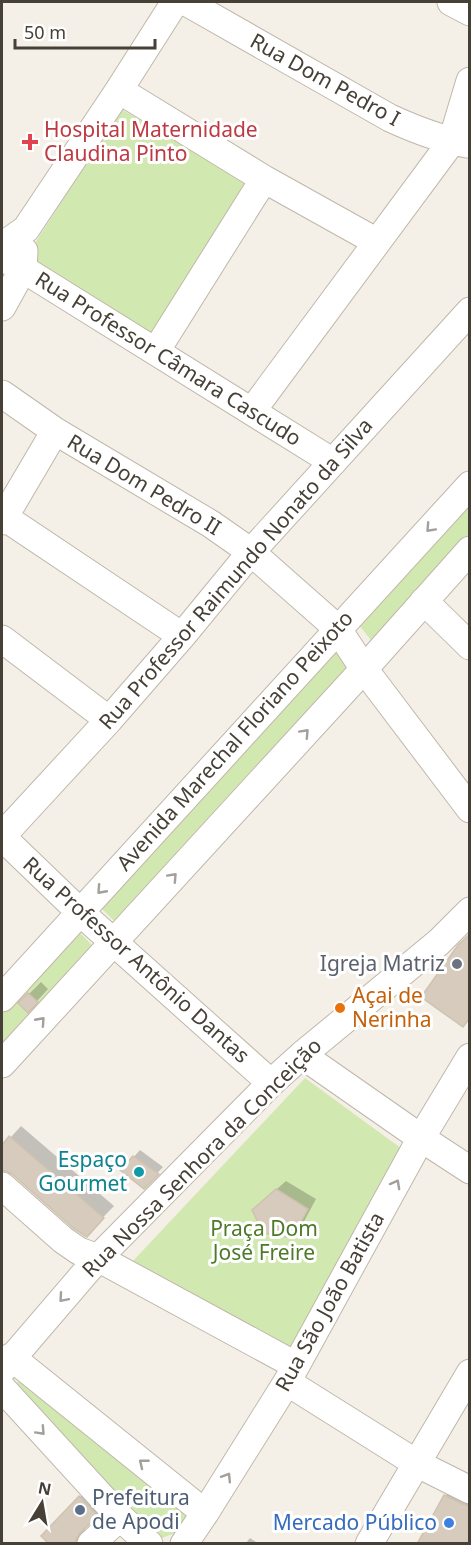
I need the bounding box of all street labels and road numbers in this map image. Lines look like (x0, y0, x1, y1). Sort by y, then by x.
street label: Rua Dom Pedro I (245, 26, 405, 132)
street label: Rua Professor Câmara Cascudo (30, 264, 307, 452)
street label: Rua Professor Raimundo Nonato da Silva (92, 412, 378, 735)
street label: Rua Dom Pedro II (63, 427, 227, 541)
street label: Avenida Marechal Floriano Peixoto (110, 604, 359, 876)
street label: Rua Professor Antônio Dantas (17, 850, 256, 1069)
street label: Rua Nossa Senhora da Conceição (75, 1031, 327, 1283)
street label: Rua São João Batista (268, 1207, 390, 1396)

